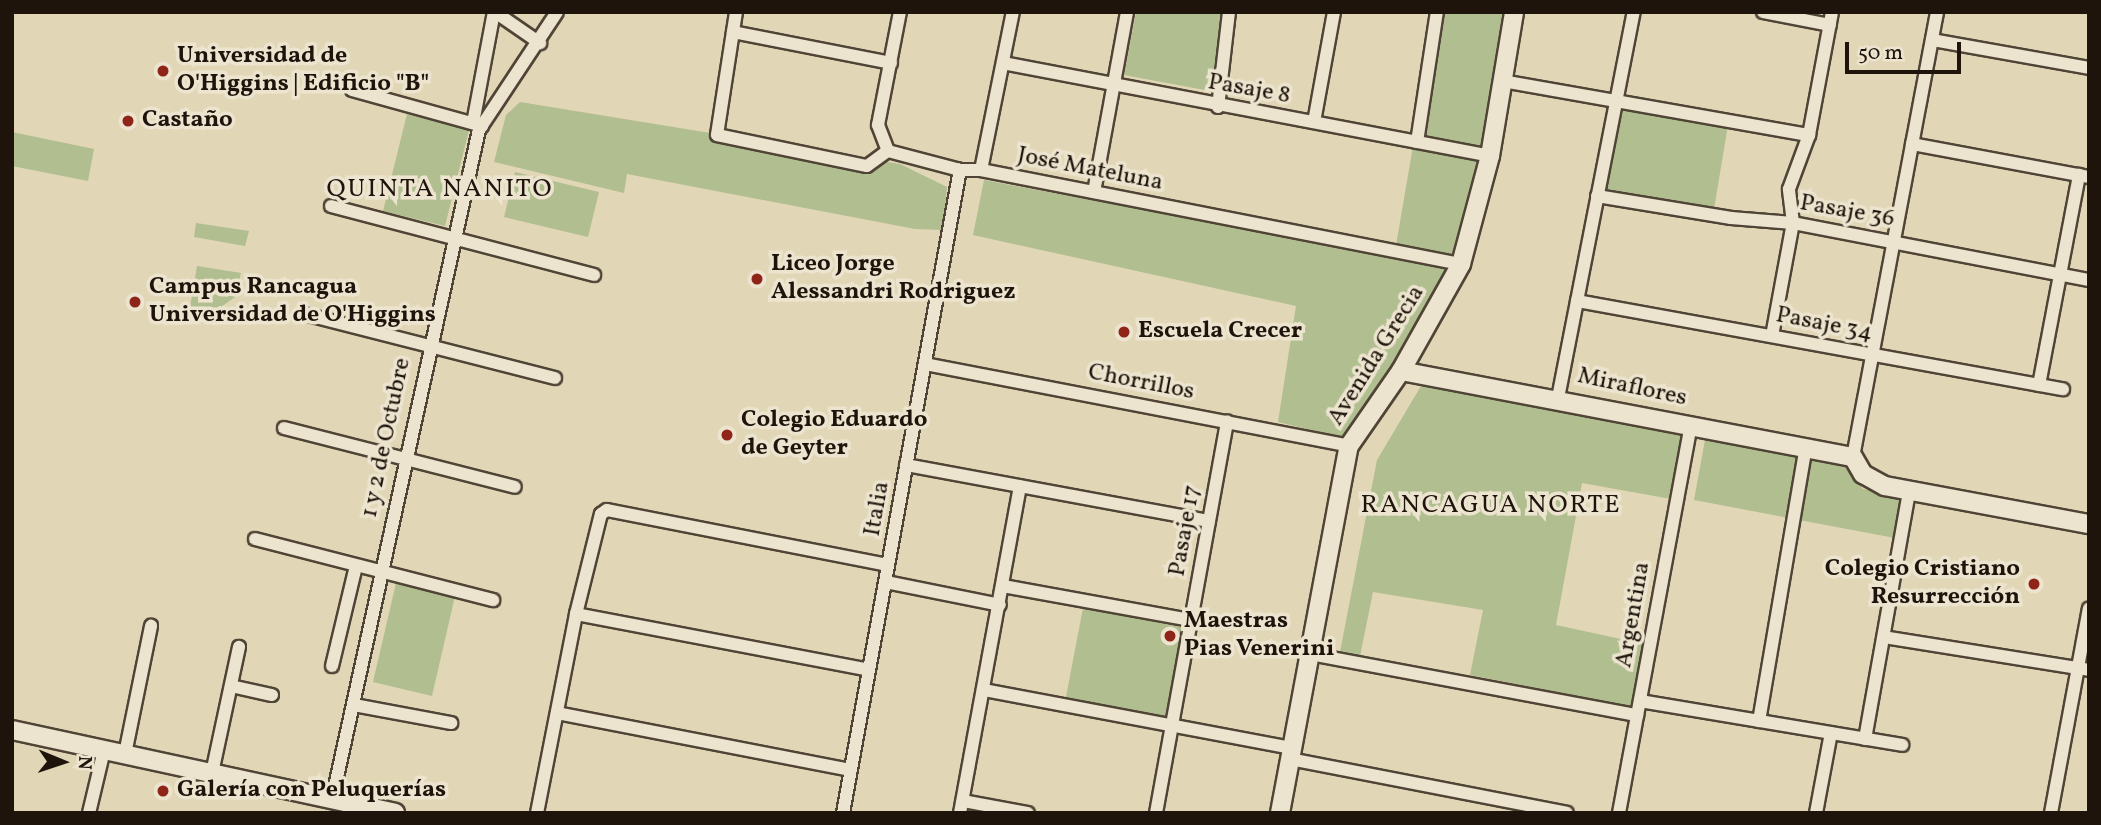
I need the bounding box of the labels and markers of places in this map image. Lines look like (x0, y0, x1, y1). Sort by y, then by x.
place label: Universidad de O'Higgins | Edificio "B" (177, 43, 429, 99)
marker: Universidad de O'Higgins | Edificio "B" (155, 63, 171, 79)
place label: Castaño (142, 107, 233, 135)
marker: Castaño (120, 113, 136, 129)
place label: Liceo Jorge Alessandri Rodriguez (771, 251, 1015, 307)
marker: Liceo Jorge Alessandri Rodriguez (749, 271, 765, 287)
place label: Campus Rancagua Universidad de O'Higgins (149, 274, 436, 330)
marker: Campus Rancagua Universidad de O'Higgins (127, 294, 143, 310)
place label: Escuela Crecer (1138, 318, 1302, 346)
marker: Escuela Crecer (1116, 324, 1132, 340)
place label: Colegio Eduardo de Geyter (741, 407, 927, 463)
marker: Colegio Eduardo de Geyter (719, 427, 735, 443)
place label: Colegio Cristiano Resurrección (1825, 556, 2020, 612)
marker: Colegio Cristiano Resurrección (2026, 576, 2042, 592)
place label: Maestras Pias Venerini (1184, 608, 1335, 664)
marker: Maestras Pias Venerini (1162, 628, 1178, 644)
place label: Galería con Peluquerías (177, 777, 446, 805)
marker: Galería con Peluquerías (155, 783, 171, 799)

